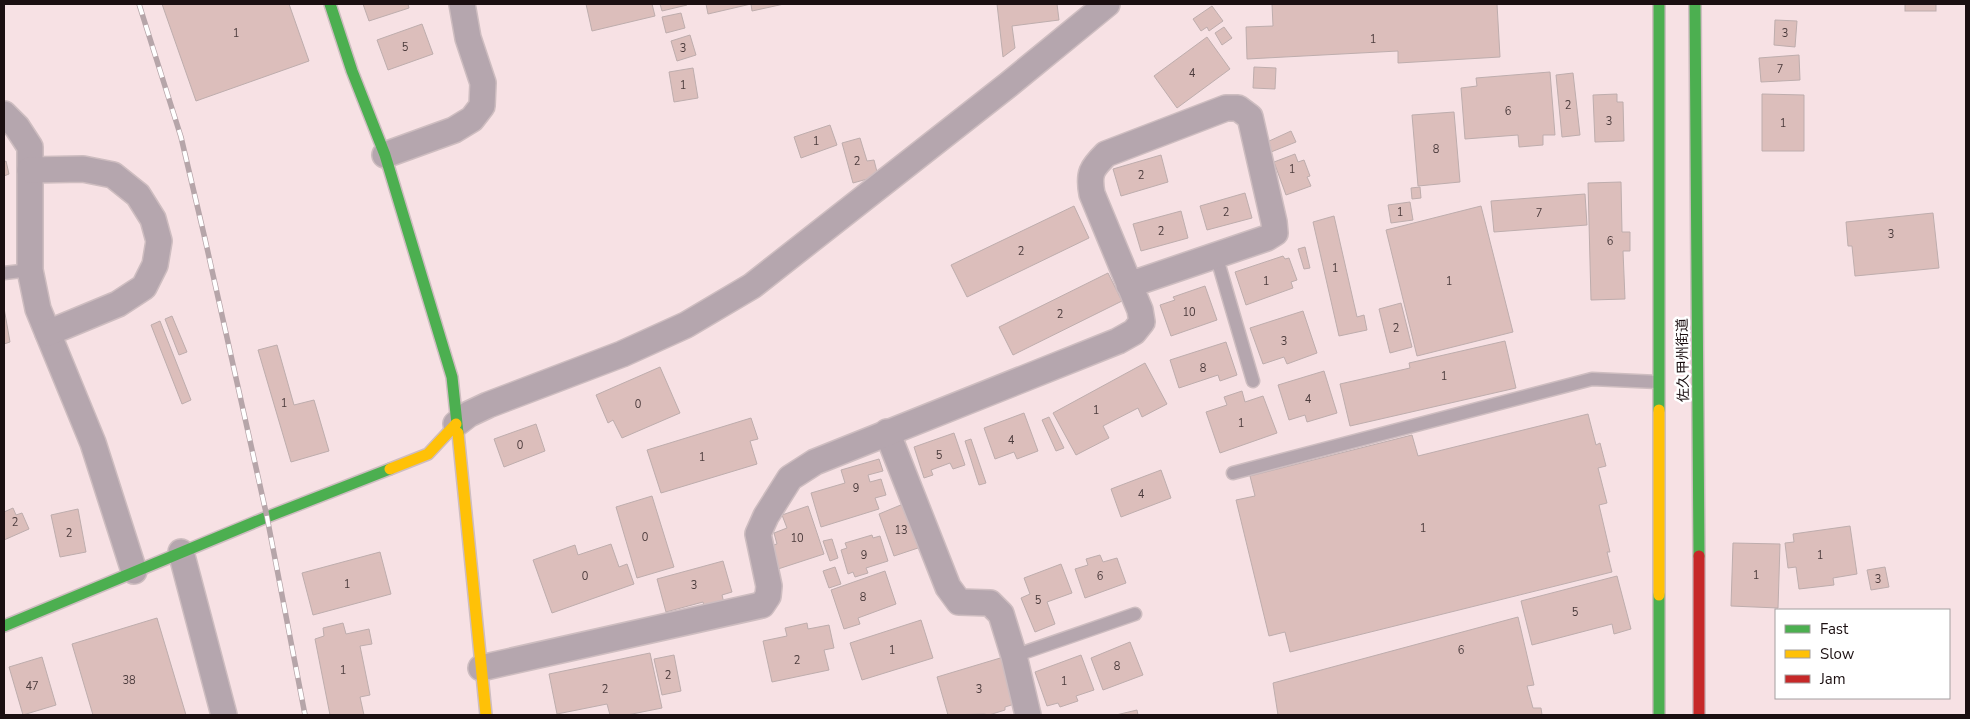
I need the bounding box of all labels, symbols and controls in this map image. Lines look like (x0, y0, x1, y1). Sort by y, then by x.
house number: 1 (233, 26, 239, 41)
house number: 3 (1782, 26, 1788, 41)
house number: 1 (1370, 32, 1376, 47)
house number: 5 (402, 40, 409, 55)
house number: 3 (680, 41, 686, 56)
house number: 7 (1777, 62, 1783, 77)
house number: 4 (1189, 66, 1196, 81)
house number: 1 (680, 78, 686, 93)
house number: 2 (1565, 98, 1571, 113)
house number: 6 (1505, 104, 1512, 119)
house number: 3 (1606, 114, 1612, 129)
house number: 1 (1780, 116, 1786, 131)
house number: 1 (813, 134, 819, 149)
house number: 8 (1433, 142, 1440, 157)
house number: 2 (854, 154, 860, 169)
house number: 1 (1289, 162, 1295, 177)
house number: 2 (1138, 168, 1144, 183)
house number: 2 (1223, 205, 1229, 220)
house number: 1 (1397, 205, 1403, 220)
house number: 7 (1536, 206, 1542, 221)
house number: 2 (1158, 224, 1164, 239)
house number: 3 (1888, 227, 1894, 242)
house number: 6 (1607, 234, 1614, 249)
house number: 2 (1018, 244, 1024, 259)
house number: 1 (1332, 261, 1338, 276)
house number: 1 (1263, 274, 1269, 289)
house number: 1 (1446, 274, 1452, 289)
house number: 10 (1182, 305, 1196, 320)
house number: 2 (1057, 307, 1063, 322)
street label: 佐久甲州街道 (1673, 318, 1693, 402)
house number: 2 (1393, 321, 1399, 336)
house number: 3 (1281, 334, 1287, 349)
house number: 8 (1200, 361, 1207, 376)
house number: 1 (1441, 369, 1447, 384)
house number: 4 (1305, 392, 1312, 407)
house number: 1 (281, 396, 287, 411)
house number: 0 (635, 397, 642, 412)
house number: 1 (1093, 403, 1099, 418)
house number: 1 (1238, 416, 1244, 431)
house number: 4 (1008, 433, 1015, 448)
house number: 0 (517, 438, 524, 453)
house number: 5 (936, 448, 943, 463)
house number: 1 (699, 450, 705, 465)
house number: 9 (853, 481, 859, 496)
house number: 4 (1138, 487, 1145, 502)
house number: 2 (12, 515, 18, 530)
house number: 1 (1420, 521, 1426, 536)
house number: 13 (894, 523, 908, 538)
house number: 2 (66, 526, 72, 541)
house number: 0 (642, 530, 649, 545)
house number: 10 (790, 531, 804, 546)
house number: 9 (861, 548, 867, 563)
house number: 1 (1817, 548, 1823, 563)
house number: 1 (1753, 568, 1759, 583)
house number: 0 (582, 569, 589, 584)
house number: 6 (1097, 569, 1104, 584)
house number: 3 (1875, 572, 1881, 587)
house number: 1 (344, 577, 350, 592)
house number: 3 (691, 578, 697, 593)
house number: 8 (860, 590, 867, 605)
house number: 5 (1035, 593, 1042, 608)
house number: 5 (1572, 605, 1579, 620)
legend (1775, 609, 1950, 699)
text: Fast (1820, 619, 1849, 639)
house number: 1 (889, 643, 895, 658)
house number: 6 (1458, 643, 1465, 658)
text: Slow (1820, 644, 1855, 664)
house number: 2 (794, 653, 800, 668)
house number: 8 (1114, 659, 1121, 674)
house number: 1 (340, 663, 346, 678)
house number: 2 (665, 668, 671, 683)
text: Jam (1819, 669, 1846, 689)
house number: 38 (122, 673, 136, 688)
house number: 1 (1061, 674, 1067, 689)
house number: 47 (25, 679, 39, 694)
house number: 2 (602, 682, 608, 697)
house number: 3 (976, 682, 982, 697)

